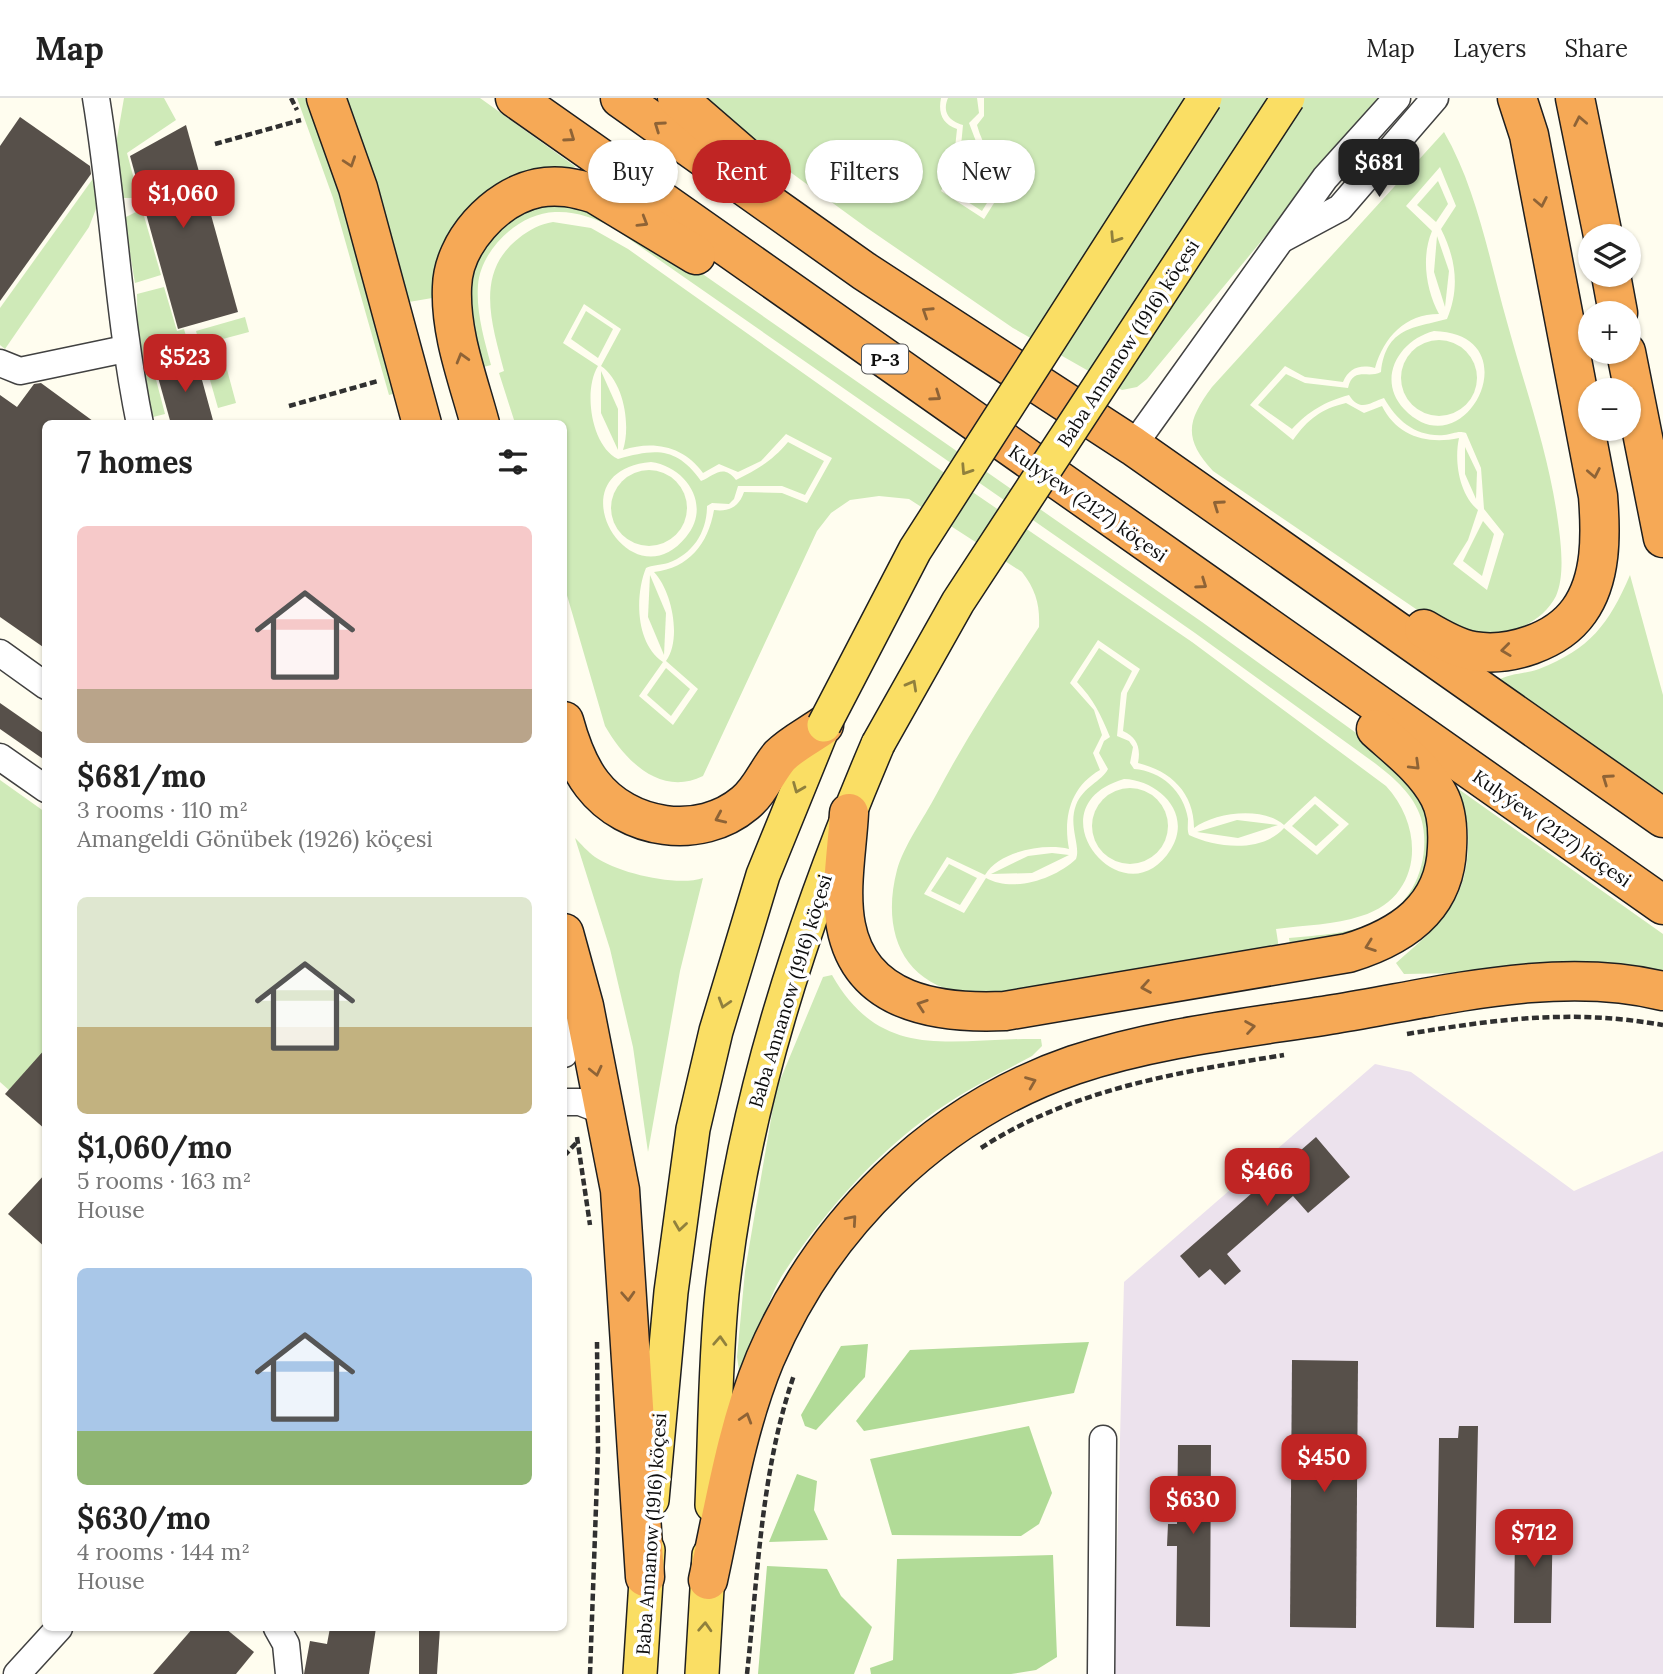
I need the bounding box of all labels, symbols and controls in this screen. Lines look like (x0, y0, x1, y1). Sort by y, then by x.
text: Map (35, 27, 104, 69)
text: Map (1366, 33, 1415, 64)
text: Layers (1453, 33, 1526, 64)
text: Share (1564, 33, 1628, 64)
one-way arrow (1573, 115, 1588, 127)
one-way arrow (655, 122, 667, 134)
one-way arrow (562, 129, 575, 141)
chip: Buy (588, 140, 678, 203)
chip: Rent (692, 140, 791, 203)
chip: Filters (805, 140, 923, 203)
chip: New (937, 140, 1035, 203)
pin: $681 (1338, 140, 1420, 199)
text: $681 (1354, 147, 1404, 176)
one-way arrow (342, 156, 356, 168)
pin: $1,060 (126, 170, 240, 230)
text: $1,060 (148, 178, 218, 207)
one-way arrow (1533, 196, 1548, 208)
one-way arrow (635, 214, 648, 227)
map controls (1578, 224, 1641, 441)
button: layers (1578, 224, 1641, 287)
one-way arrow (1110, 230, 1123, 243)
street label: Baba Annanow (1916) köçesi (1052, 235, 1205, 452)
button: + (1578, 301, 1641, 364)
one-way arrow (921, 307, 934, 320)
pin: $523 (144, 334, 226, 394)
text: $523 (159, 342, 211, 371)
road number: P-3 (862, 344, 908, 374)
one-way arrow (455, 352, 470, 364)
button: − (1578, 378, 1641, 441)
one-way arrow (928, 388, 941, 400)
street label: Kulyýew (2127) köçesi (1003, 439, 1172, 568)
text: 7 homes (77, 443, 193, 481)
icon: filters (494, 443, 532, 481)
one-way arrow (961, 463, 974, 476)
one-way arrow (1585, 467, 1600, 479)
one-way arrow (1213, 501, 1226, 513)
icon: home (242, 572, 368, 698)
one-way arrow (1194, 575, 1207, 588)
one-way arrow (1500, 642, 1512, 657)
one-way arrow (904, 679, 917, 692)
one-way arrow (1406, 756, 1419, 769)
text: $681/mo (77, 757, 206, 795)
street label: Kulyýew (2127) köçesi (1467, 764, 1636, 893)
one-way arrow (1602, 775, 1615, 787)
one-way arrow (792, 781, 806, 794)
text: 3 rooms · 110 m² (77, 795, 248, 824)
one-way arrow (715, 810, 727, 824)
text: Amangeldi Gönübek (1926) köçesi (77, 824, 433, 853)
street label: Baba Annanow (1916) köçesi (743, 871, 838, 1111)
one-way arrow (1364, 938, 1376, 952)
icon: home (242, 943, 368, 1069)
one-way arrow (1140, 979, 1152, 994)
one-way arrow (718, 997, 733, 1009)
one-way arrow (916, 999, 928, 1013)
one-way arrow (1245, 1020, 1256, 1035)
one-way arrow (588, 1065, 602, 1077)
one-way arrow (1024, 1077, 1036, 1091)
text: $1,060/mo (77, 1128, 232, 1166)
pin: $466 (1226, 1148, 1308, 1208)
text: $466 (1241, 1156, 1293, 1185)
text: 5 rooms · 163 m² (77, 1166, 251, 1195)
text: House (77, 1195, 145, 1224)
one-way arrow (844, 1215, 856, 1228)
one-way arrow (672, 1220, 687, 1232)
one-way arrow (620, 1290, 635, 1301)
icon: home (242, 1314, 368, 1440)
one-way arrow (712, 1335, 727, 1346)
street label: Baba Annanow (1916) köçesi (631, 1412, 672, 1656)
one-way arrow (737, 1413, 752, 1425)
pin: $450 (1283, 1434, 1365, 1494)
text: $450 (1297, 1442, 1351, 1471)
pin: $630 (1152, 1476, 1234, 1536)
text: $630 (1166, 1484, 1220, 1513)
text: $630/mo (77, 1499, 211, 1537)
pin: $712 (1493, 1510, 1575, 1569)
text: $712 (1511, 1517, 1557, 1546)
text: 4 rooms · 144 m² (77, 1537, 250, 1566)
text: House (77, 1566, 145, 1595)
one-way arrow (697, 1621, 712, 1632)

